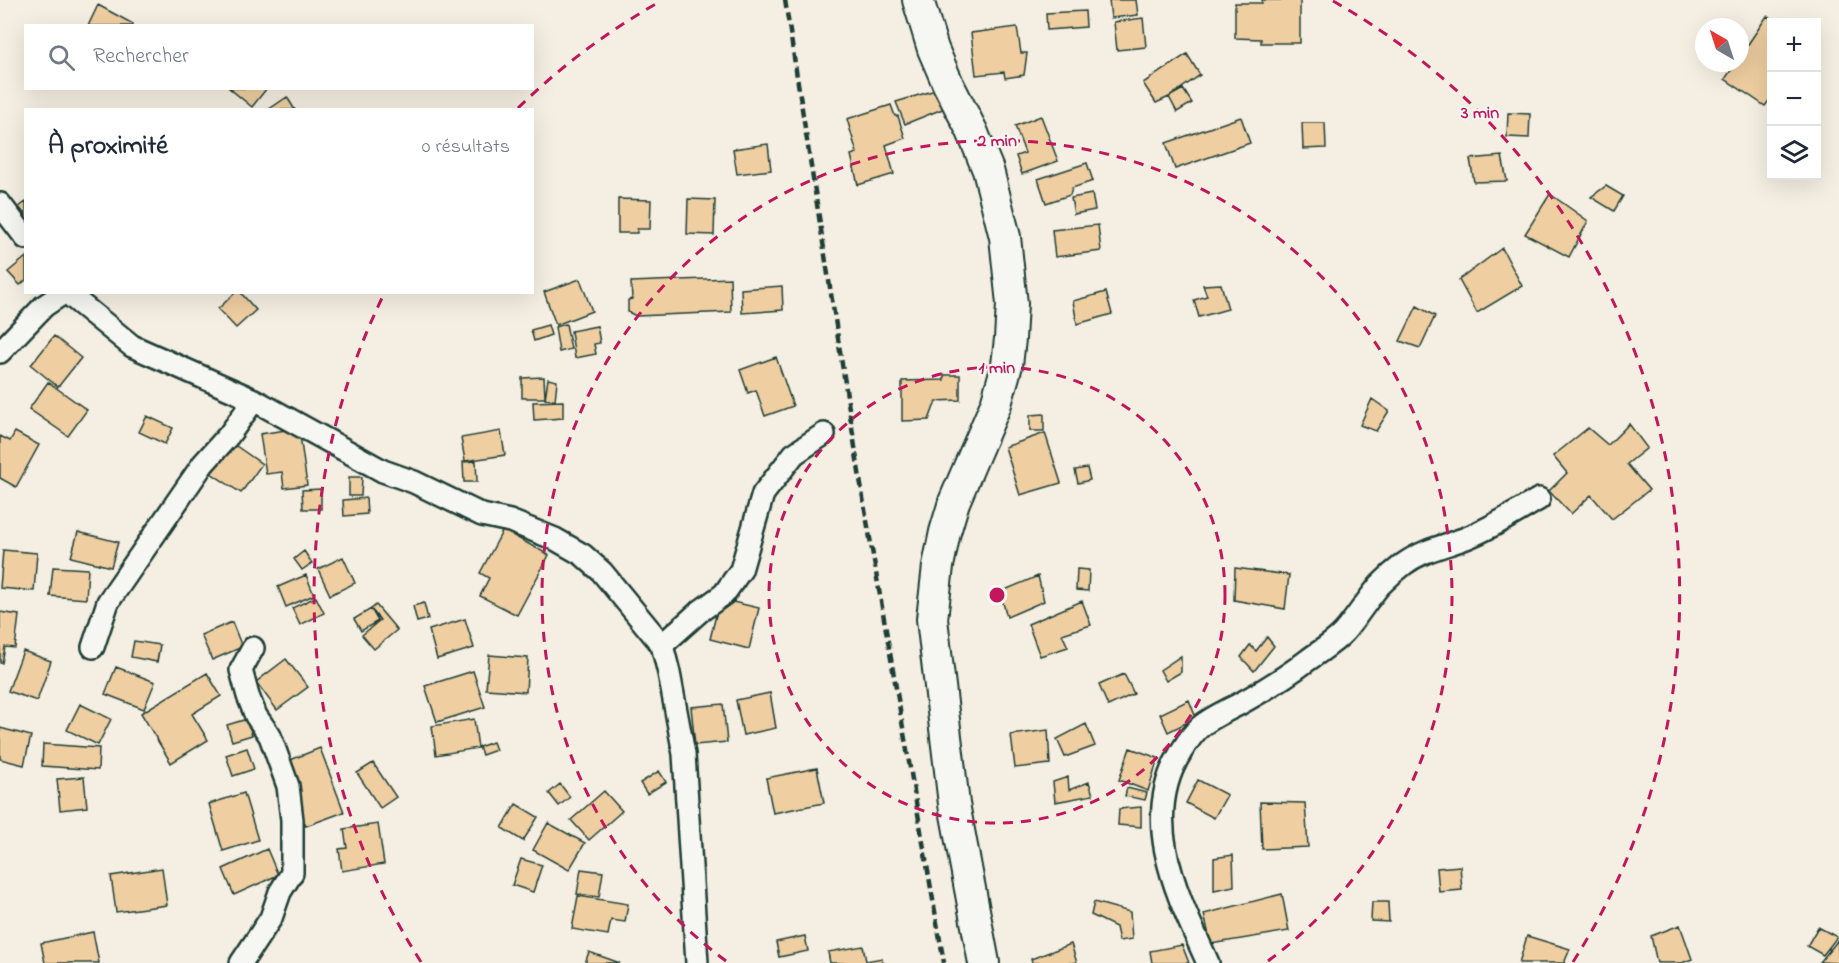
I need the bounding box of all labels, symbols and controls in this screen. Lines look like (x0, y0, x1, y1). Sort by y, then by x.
north arrow (1695, 18, 1749, 72)
map controls (1767, 18, 1821, 180)
button: + (1767, 18, 1821, 72)
search box (24, 24, 534, 90)
icon: search (45, 41, 78, 74)
text: Rechercher (93, 41, 189, 73)
button: − (1767, 72, 1821, 126)
text: 3 min (1460, 101, 1499, 127)
button: layers (1767, 126, 1821, 180)
text: À proximité (48, 128, 168, 166)
text: 2 min (976, 129, 1017, 155)
text: 0 résultats (422, 133, 510, 162)
text: 1 min (979, 356, 1015, 382)
centre of rings (987, 585, 1007, 605)

